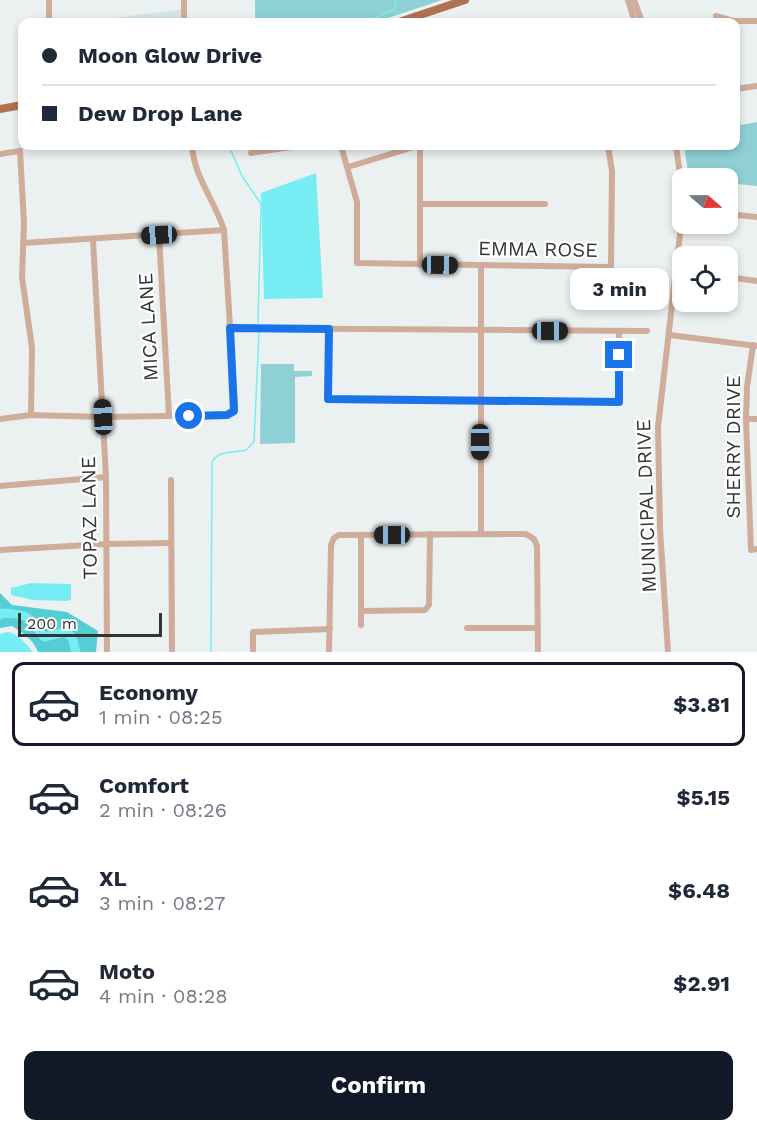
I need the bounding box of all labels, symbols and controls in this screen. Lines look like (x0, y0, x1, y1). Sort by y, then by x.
text: Moon Glow Drive (78, 43, 262, 68)
text: Dew Drop Lane (78, 101, 243, 126)
north arrow (672, 168, 738, 234)
map controls (672, 168, 738, 312)
car (141, 225, 177, 245)
street label: EMMA ROSE (478, 236, 598, 262)
button: locate (672, 246, 738, 312)
car (422, 256, 458, 274)
callout: 3 min (570, 268, 668, 310)
street label: MICA LANE (133, 272, 163, 382)
text: 3 min (592, 277, 647, 301)
car (532, 322, 568, 340)
route end (605, 341, 632, 368)
street label: SHERRY DRIVE (721, 375, 745, 519)
car (93, 399, 113, 435)
route start (175, 402, 202, 429)
street label: MUNICIPAL DRIVE (631, 419, 661, 593)
car (471, 424, 489, 460)
street label: TOPAZ LANE (76, 456, 102, 580)
car (374, 526, 410, 544)
scale bar (18, 610, 162, 638)
text: 200 m (27, 614, 77, 633)
icon: car (27, 677, 81, 731)
text: Economy (99, 680, 198, 705)
text: $3.81 (673, 692, 730, 717)
text: 1 min · 08:25 (99, 705, 223, 729)
icon: car (27, 770, 81, 824)
text: Comfort (99, 773, 189, 798)
text: $5.15 (677, 785, 730, 810)
text: 2 min · 08:26 (99, 798, 227, 822)
icon: car (27, 863, 81, 917)
text: XL (99, 866, 127, 891)
text: $6.48 (668, 878, 730, 903)
text: 3 min · 08:27 (99, 891, 226, 915)
icon: car (27, 956, 81, 1010)
text: Moto (99, 959, 155, 984)
text: $2.91 (673, 971, 730, 996)
text: 4 min · 08:28 (99, 984, 228, 1008)
button: Confirm (24, 1051, 733, 1120)

